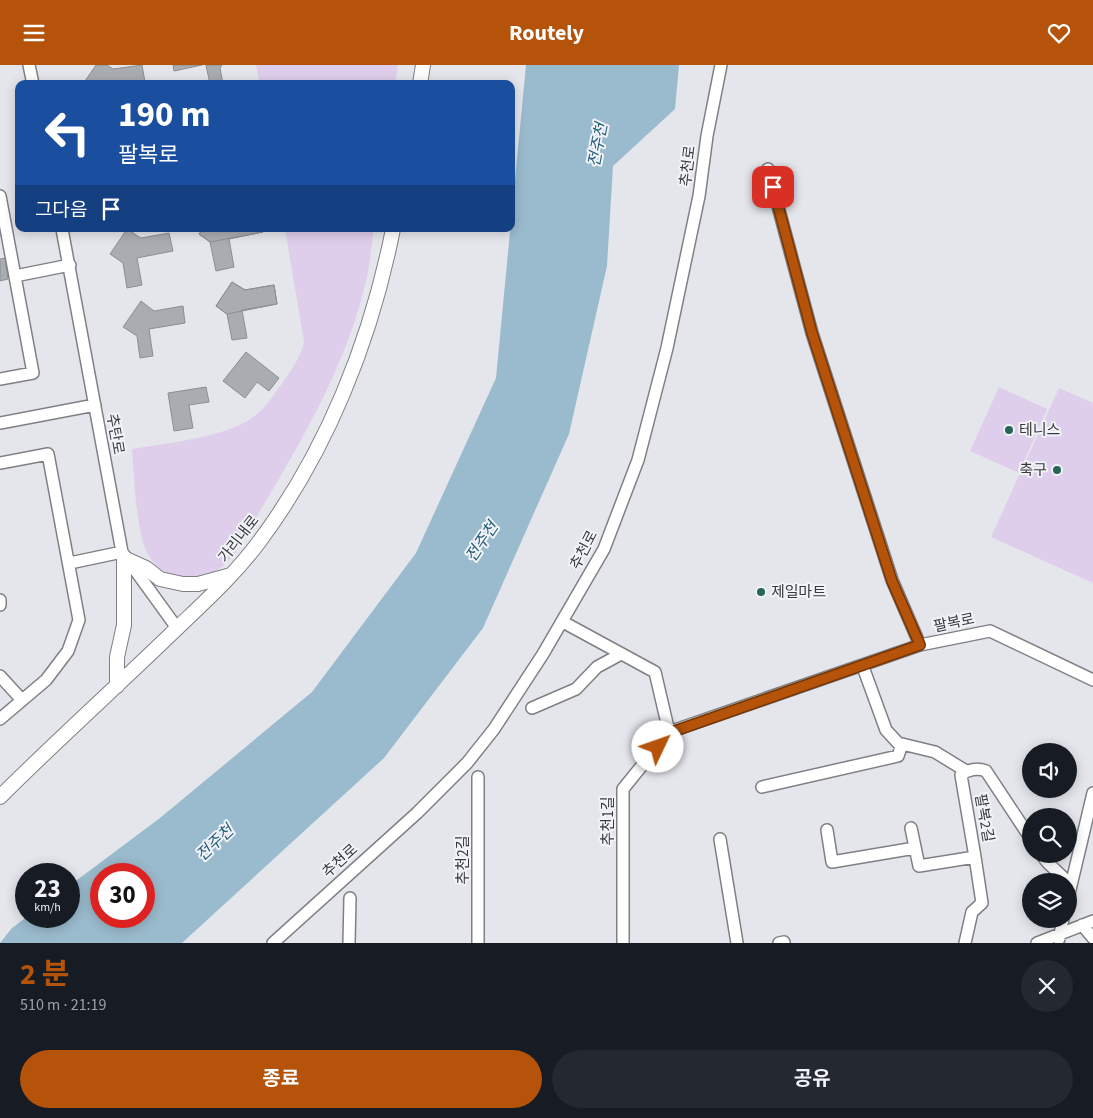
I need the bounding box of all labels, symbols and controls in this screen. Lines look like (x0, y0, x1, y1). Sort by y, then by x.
text: Routely (509, 17, 584, 49)
icon: menu (20, 19, 48, 47)
icon: heart (1045, 19, 1073, 47)
text: 190 m (118, 90, 210, 140)
icon: left (35, 100, 100, 165)
water label: 전주천 (583, 119, 613, 169)
text: 팔복로 (118, 139, 179, 171)
street label: 추천로 (675, 144, 701, 188)
pin (752, 166, 794, 208)
icon: arrive (759, 173, 787, 201)
icon: arrive (97, 195, 125, 223)
text: 그다음 (35, 197, 87, 224)
street label: 추탄로 (101, 412, 129, 456)
place label: 테니스 (1019, 420, 1061, 441)
marker: 테니스 (1003, 424, 1015, 436)
place label: 축구 (1019, 460, 1047, 481)
marker: 축구 (1051, 464, 1063, 476)
street label: 가리내로 (214, 511, 264, 567)
water label: 전주천 (461, 516, 505, 566)
street label: 추천로 (565, 527, 603, 573)
place label: 제일마트 (771, 582, 826, 603)
marker: 제일마트 (755, 586, 767, 598)
street label: 팔복로 (932, 608, 976, 638)
position arrow (631, 720, 683, 772)
map controls (1022, 743, 1077, 928)
button: sound (1022, 743, 1077, 798)
street label: 팔복2길 (969, 792, 999, 844)
street label: 추천1길 (598, 797, 619, 845)
button: search (1022, 808, 1077, 863)
water label: 전주천 (191, 818, 240, 866)
street label: 추천2길 (453, 836, 474, 884)
street label: 추천로 (318, 839, 362, 883)
speed limit sign: 30 (90, 863, 155, 928)
text: 23 (34, 871, 61, 907)
button: layers (1022, 873, 1077, 928)
text: km/h (34, 899, 61, 916)
text: 2 분 (20, 953, 69, 996)
button: close (1021, 960, 1073, 1012)
text: 510 m · 21:19 (20, 994, 107, 1016)
button: 종료 (20, 1050, 542, 1108)
button: 공유 (552, 1050, 1073, 1108)

